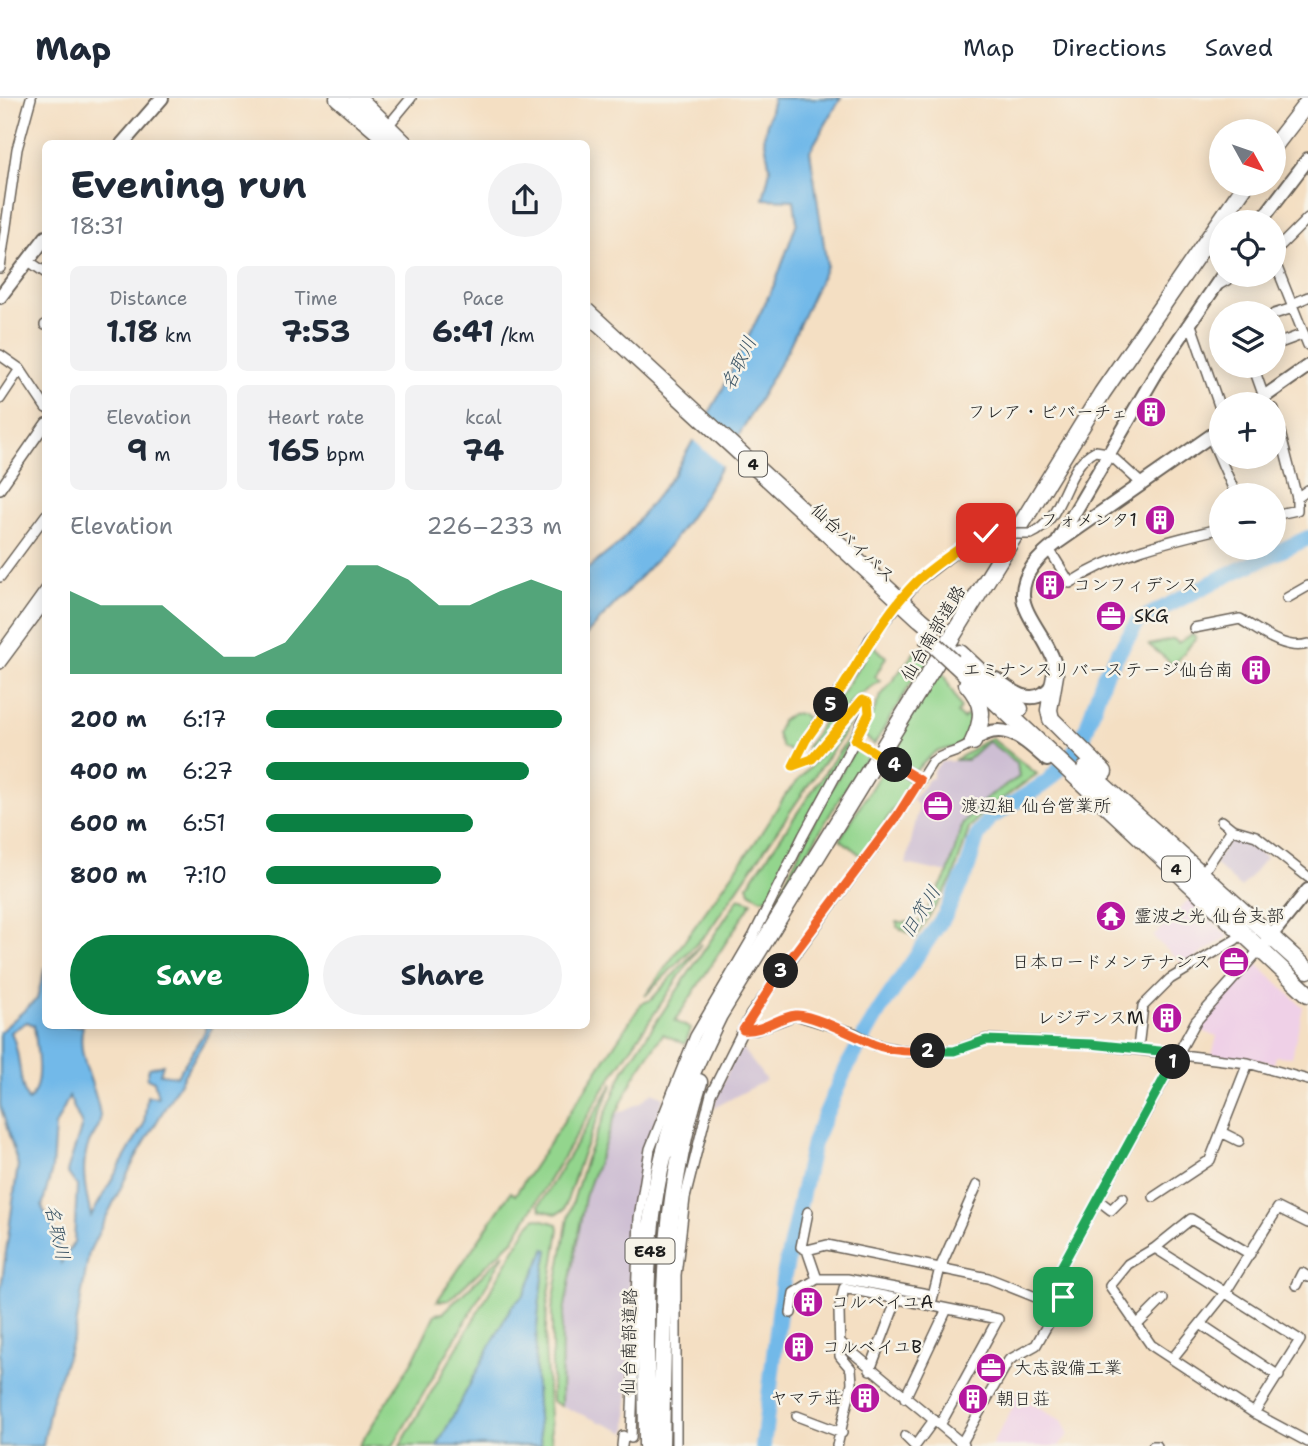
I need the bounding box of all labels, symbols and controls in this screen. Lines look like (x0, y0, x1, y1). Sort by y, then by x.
text: Map (35, 26, 111, 71)
text: Map (963, 32, 1014, 64)
text: Directions (1052, 32, 1167, 64)
text: Saved (1205, 32, 1273, 64)
north arrow (1209, 119, 1286, 196)
map controls (1209, 119, 1286, 560)
text: Evening run (70, 159, 307, 210)
button: share (488, 163, 562, 237)
button: locate (1209, 210, 1286, 287)
text: 18:31 (70, 211, 124, 241)
text: Distance (110, 286, 188, 311)
text: Time (294, 286, 338, 311)
text: Pace (462, 286, 504, 311)
button: layers (1209, 301, 1286, 378)
text: 1.18 (106, 311, 158, 352)
text: 7:53 (281, 311, 350, 352)
text: 6:41 (432, 311, 494, 352)
text: km (158, 323, 192, 348)
text: /km (494, 323, 535, 348)
water label: 名取川 (715, 332, 762, 394)
button: + (1209, 392, 1286, 469)
building icon: フレア・ビバーチェ (1134, 395, 1168, 429)
place label: フレア・ビバーチェ (968, 400, 1128, 424)
text: Elevation (106, 405, 191, 430)
text: Heart rate (268, 405, 364, 430)
text: kcal (465, 405, 502, 430)
text: 9 (127, 430, 148, 471)
text: 165 (267, 430, 320, 471)
text: 74 (462, 430, 504, 471)
text: m (148, 442, 171, 467)
text: bpm (320, 442, 365, 467)
road number: 4 (739, 452, 767, 476)
button: − (1209, 483, 1286, 560)
street label: 仙台バイパス (805, 498, 901, 588)
pin (956, 503, 1016, 563)
building icon: フォメンタ1 (1143, 503, 1177, 537)
place label: フォメンタ1 (1040, 508, 1137, 532)
text: Elevation (70, 511, 173, 541)
text: 226–233 m (426, 511, 562, 541)
icon: check (967, 514, 1005, 552)
building icon: コンフィデンス (1033, 568, 1067, 602)
place label: コンフィデンス (1073, 573, 1199, 597)
street label: 仙台南部道路 (895, 581, 971, 685)
office icon: SKG (1094, 599, 1128, 633)
place label: SKG (1134, 604, 1169, 628)
building icon: エミナンスリバーステージ仙台南 (1239, 653, 1273, 687)
place label: エミナンスリバーステージ仙台南 (963, 658, 1233, 682)
pin: 5 (814, 688, 848, 722)
text: 5 (825, 692, 836, 717)
text: 200 m (70, 704, 147, 734)
text: 6:17 (182, 704, 227, 734)
pin: 4 (878, 748, 912, 782)
text: 4 (888, 752, 901, 777)
text: 400 m (70, 756, 147, 786)
text: 6:27 (182, 756, 233, 786)
office icon: 渡辺組 仙台営業所 (921, 789, 955, 823)
place label: 渡辺組 仙台営業所 (961, 794, 1111, 818)
text: 600 m (70, 808, 147, 838)
text: 6:51 (182, 808, 226, 838)
road number: 4 (1162, 856, 1190, 882)
text: 800 m (70, 860, 147, 890)
text: 7:10 (182, 860, 227, 890)
water label: 旧笊川 (895, 880, 946, 942)
temple icon: 霊波之光 仙台支部 (1094, 899, 1128, 933)
place label: 霊波之光 仙台支部 (1134, 904, 1284, 928)
button: Save (70, 935, 309, 1015)
button: Share (323, 935, 562, 1015)
office icon: 日本ロードメンテナンス (1217, 945, 1251, 979)
place label: 日本ロードメンテナンス (1012, 950, 1211, 974)
pin: 3 (764, 954, 798, 988)
text: 3 (774, 958, 787, 983)
building icon: レジデンスM (1150, 1001, 1184, 1035)
place label: レジデンスM (1037, 1006, 1144, 1030)
pin: 2 (911, 1034, 946, 1068)
text: 2 (921, 1038, 934, 1063)
pin: 1 (1156, 1044, 1190, 1080)
text: 1 (1168, 1049, 1177, 1074)
water label: 名取川 (39, 1202, 76, 1263)
road number: E48 (626, 1238, 674, 1264)
pin (1033, 1267, 1093, 1327)
icon: arrive (1044, 1278, 1082, 1316)
building icon: コルベイユA (791, 1285, 825, 1319)
street label: 仙台南部道路 (616, 1288, 642, 1396)
place label: コルベイユA (831, 1290, 933, 1314)
building icon: コルベイユB (782, 1330, 816, 1364)
place label: コルベイユB (822, 1335, 922, 1359)
office icon: 大志設備工業 (974, 1351, 1008, 1385)
place label: 大志設備工業 (1014, 1356, 1122, 1380)
building icon: ヤマテ荘 (848, 1381, 882, 1415)
building icon: 朝日荘 (956, 1382, 990, 1416)
place label: ヤマテ荘 (770, 1386, 842, 1410)
place label: 朝日荘 (996, 1387, 1050, 1411)

